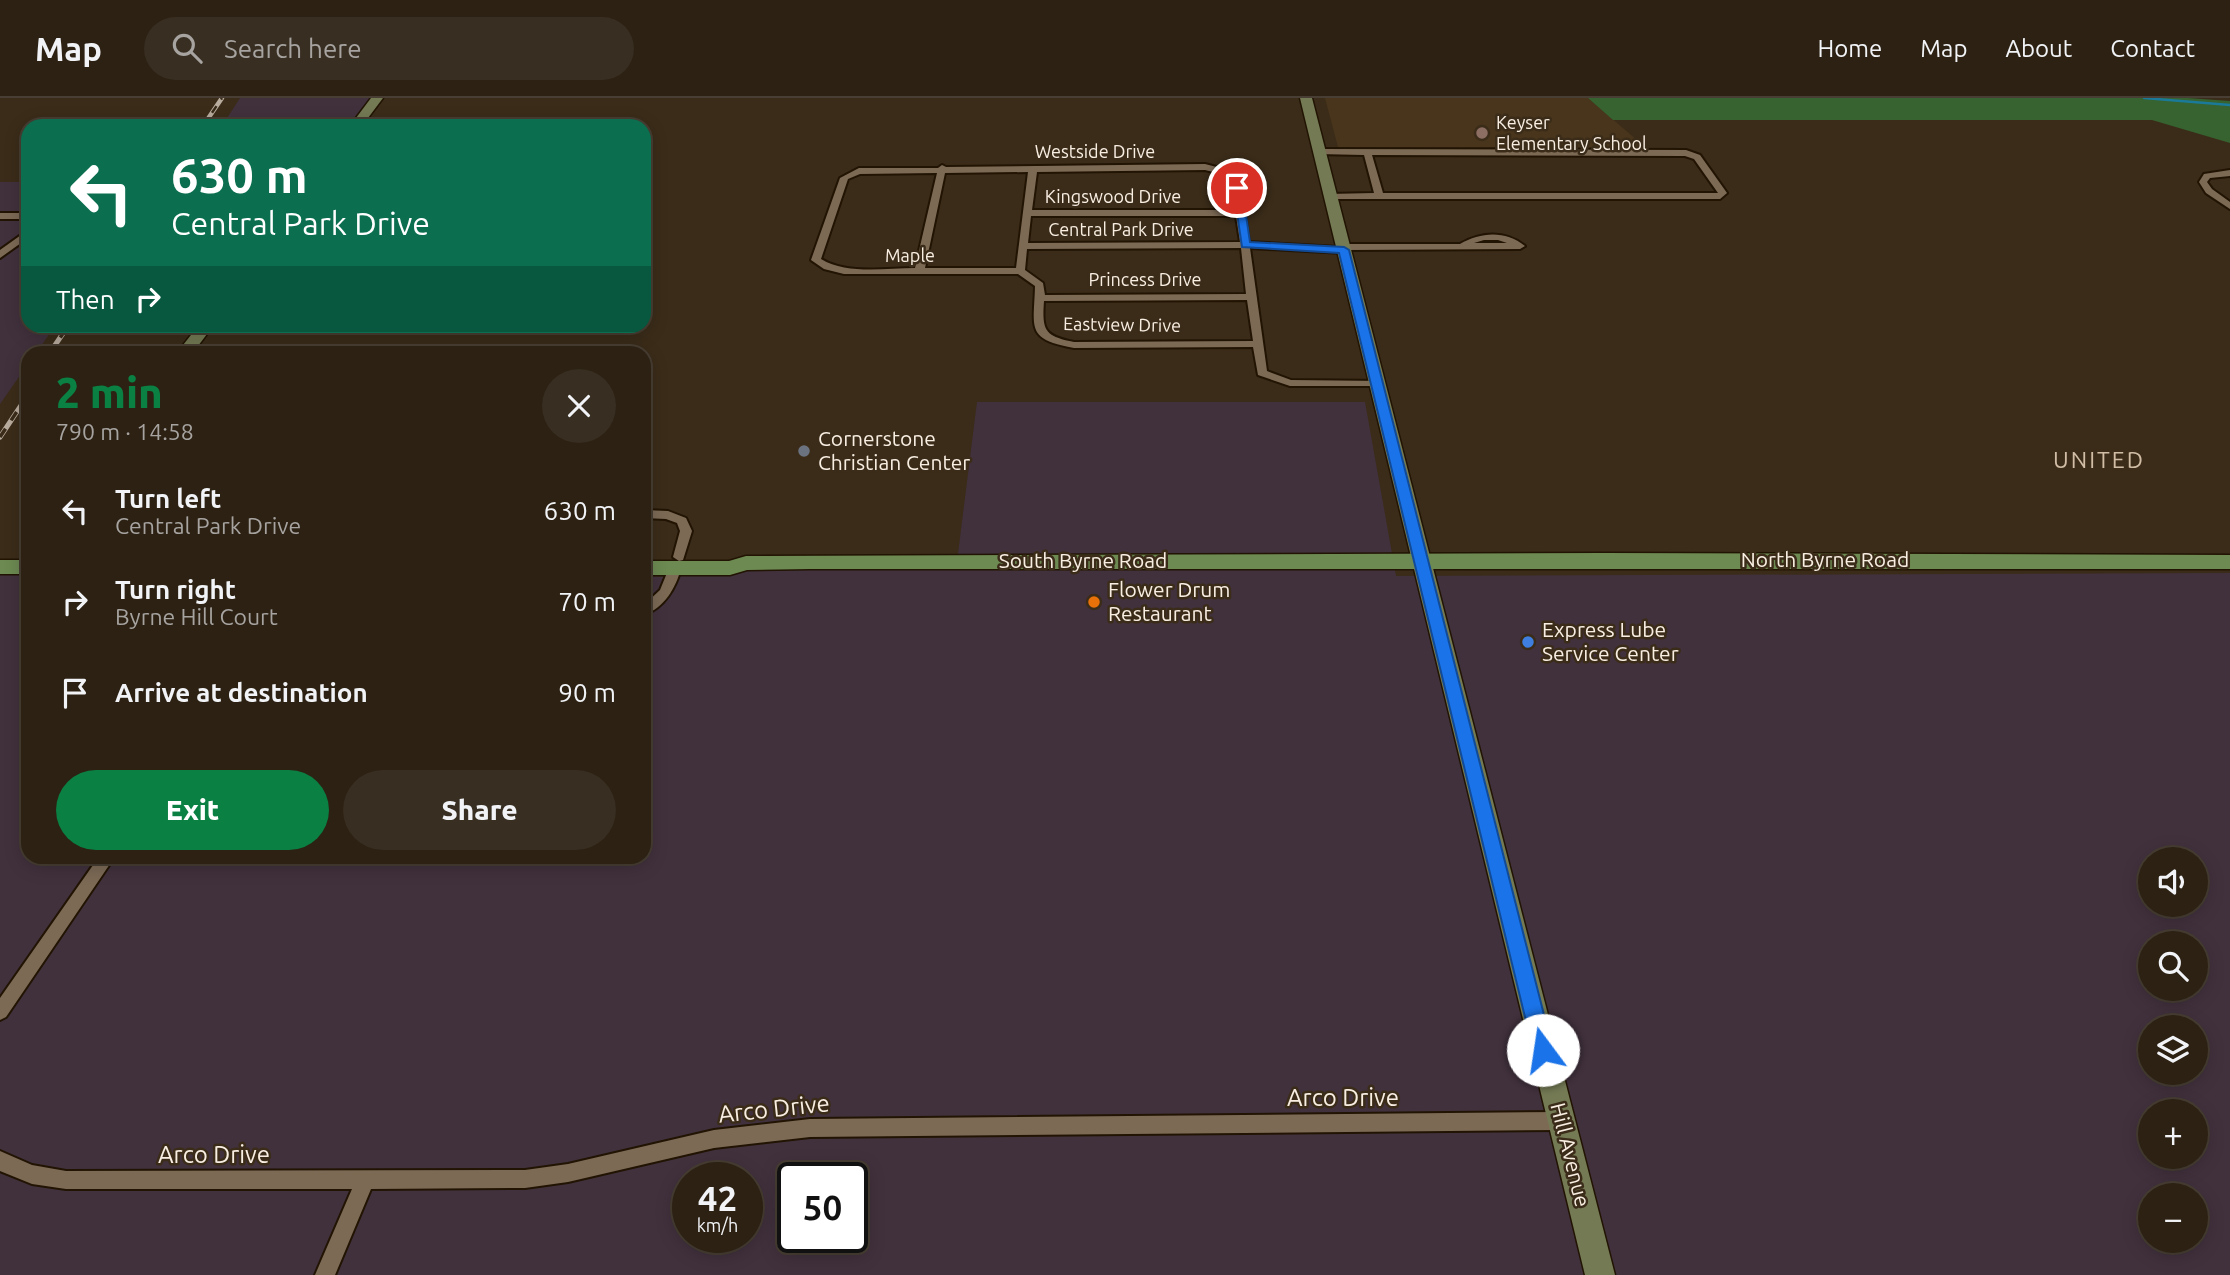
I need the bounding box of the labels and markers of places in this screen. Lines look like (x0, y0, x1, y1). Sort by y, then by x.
place label: Keyser Elementary School (1496, 112, 1647, 153)
marker: Keyser Elementary School (1474, 125, 1490, 141)
pin (1207, 158, 1267, 218)
place label: Cornerstone Christian Center (818, 426, 970, 474)
marker: Cornerstone Christian Center (796, 443, 812, 459)
place label: Flower Drum Restaurant (1108, 577, 1230, 625)
marker: Flower Drum Restaurant (1086, 594, 1102, 610)
place label: Express Lube Service Center (1542, 617, 1679, 665)
marker: Express Lube Service Center (1520, 634, 1536, 650)

